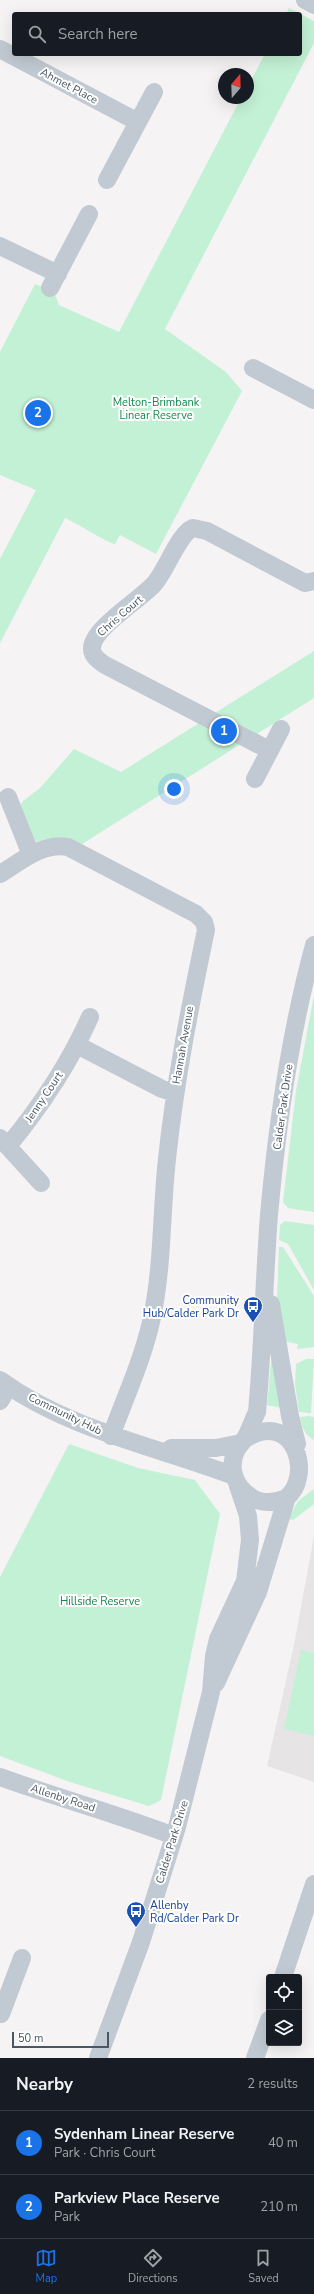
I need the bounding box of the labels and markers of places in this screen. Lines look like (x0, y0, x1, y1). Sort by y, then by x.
pin: 2 (25, 398, 51, 428)
pin: 1 (211, 716, 237, 746)
place label: Community Hub/Calder Park Dr (143, 1293, 239, 1321)
bus stop icon: Community Hub/Calder Park Dr (242, 1295, 264, 1323)
place label: Allenby Rd/Calder Park Dr (150, 1898, 239, 1926)
bus stop icon: Allenby Rd/Calder Park Dr (125, 1900, 147, 1928)

